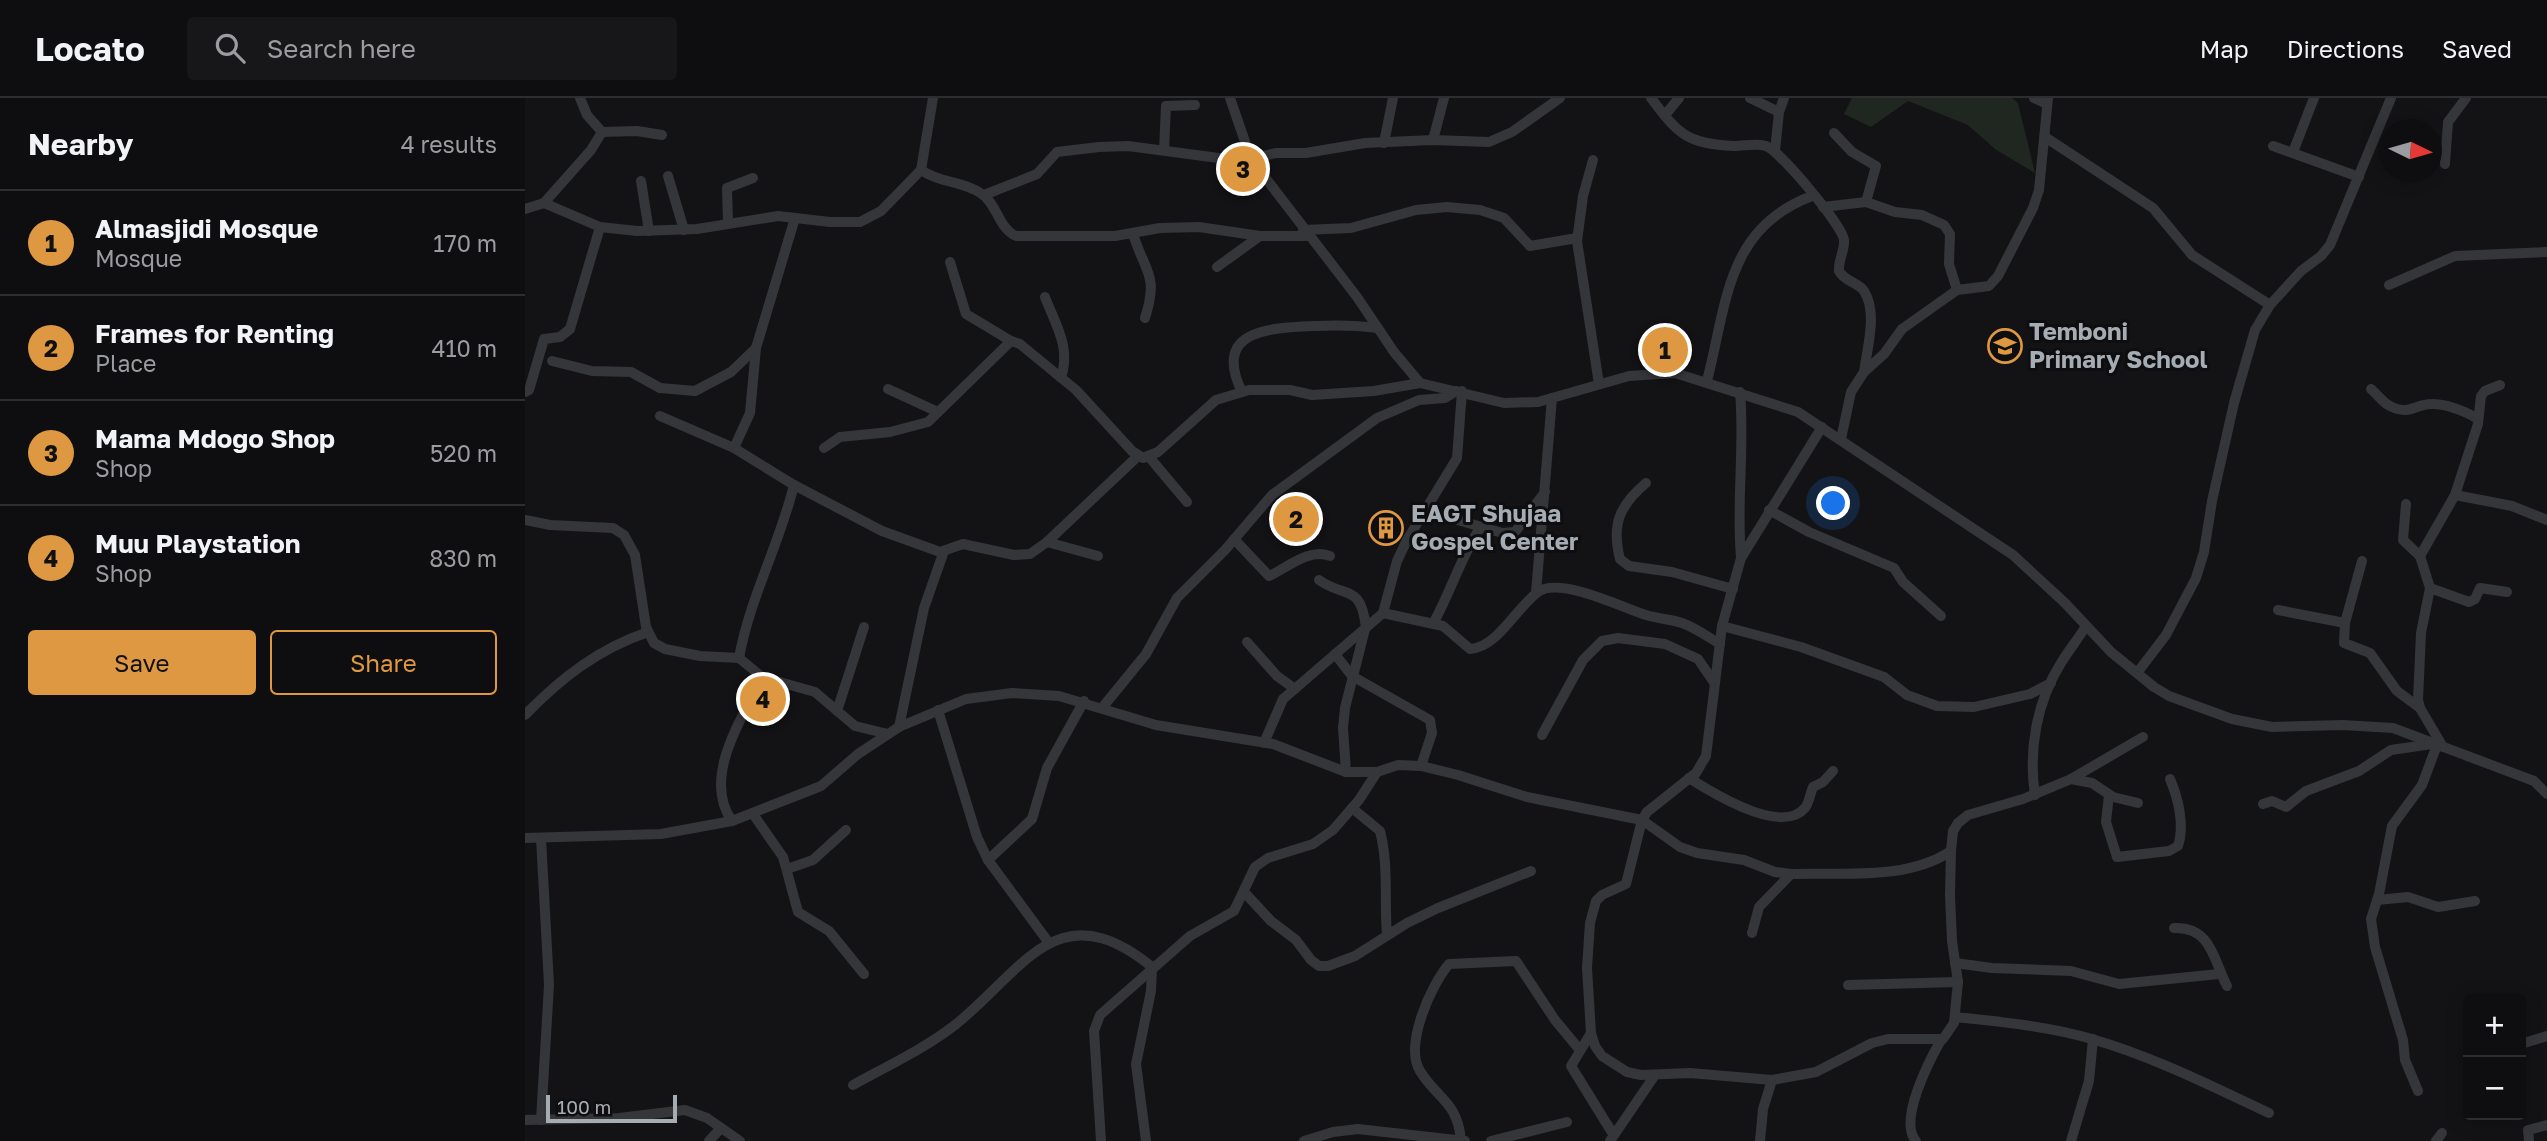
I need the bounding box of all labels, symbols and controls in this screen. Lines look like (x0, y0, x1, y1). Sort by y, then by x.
search box (187, 17, 677, 80)
text: Locato (35, 29, 145, 68)
icon: search (211, 29, 249, 67)
text: Search here (267, 33, 416, 64)
text: Map (2200, 34, 2249, 63)
text: Directions (2287, 34, 2404, 63)
text: Saved (2442, 34, 2512, 63)
north arrow (2379, 119, 2442, 182)
text: Nearby (28, 126, 133, 162)
text: 4 results (401, 130, 497, 158)
pin: 3 (1220, 143, 1266, 195)
text: Almasjidi Mosque (95, 213, 318, 244)
text: 1 (45, 229, 57, 257)
text: 170 m (433, 229, 497, 257)
text: Mosque (95, 244, 182, 272)
place label: Temboni Primary School (2029, 316, 2208, 373)
text: Frames for Renting (95, 318, 334, 349)
pin: 1 (1642, 324, 1688, 376)
school or university icon: Temboni Primary School (1986, 327, 2024, 365)
text: 2 (44, 334, 58, 362)
text: 410 m (431, 334, 497, 362)
text: Place (95, 349, 156, 377)
text: Mama Mdogo Shop (95, 423, 335, 454)
text: 3 (44, 439, 58, 467)
text: 520 m (430, 439, 497, 467)
text: Shop (95, 454, 152, 482)
your location (1816, 486, 1850, 520)
pin: 2 (1273, 493, 1319, 545)
place label: EAGT Shujaa Gospel Center (1411, 498, 1578, 555)
building icon: EAGT Shujaa Gospel Center (1367, 509, 1405, 547)
text: Muu Playstation (95, 528, 301, 559)
text: 4 (44, 544, 58, 572)
text: 830 m (429, 544, 497, 572)
text: Shop (95, 559, 152, 587)
button: Save (28, 630, 256, 695)
button: Share (270, 630, 497, 695)
pin: 4 (740, 673, 786, 725)
map controls (2463, 994, 2526, 1120)
button: + (2463, 994, 2526, 1057)
button: − (2463, 1057, 2526, 1120)
scale bar (546, 1092, 677, 1124)
text: 100 m (557, 1095, 611, 1118)

